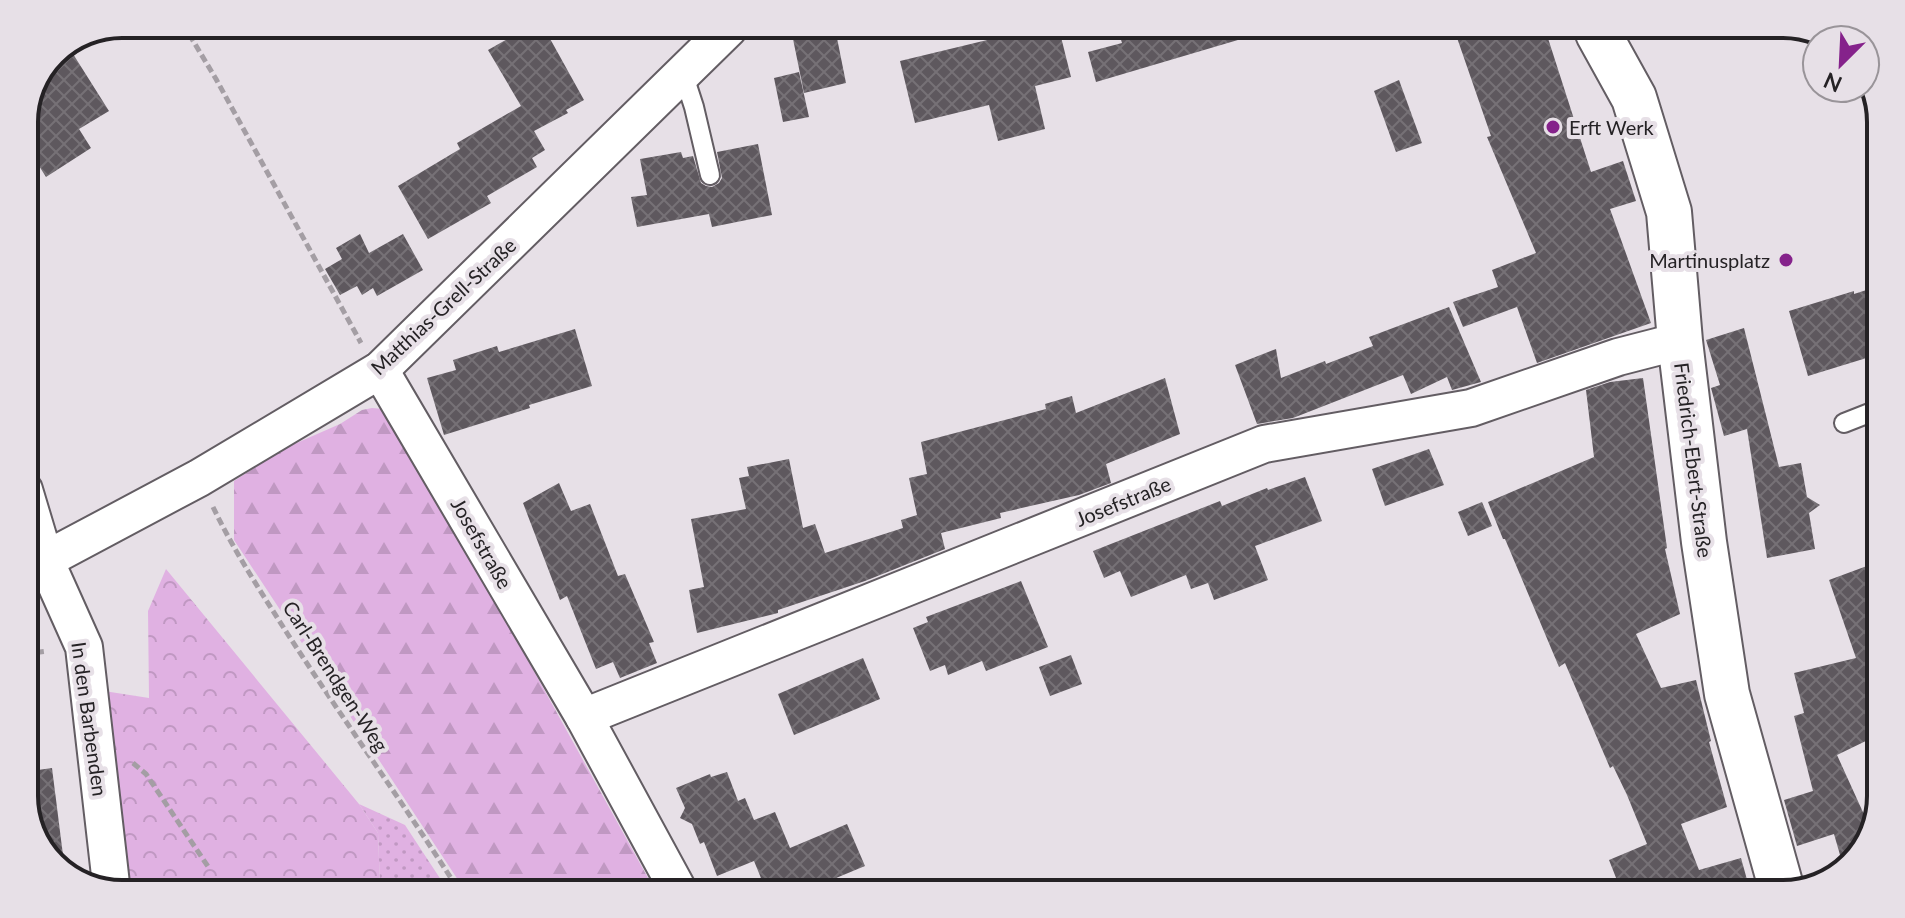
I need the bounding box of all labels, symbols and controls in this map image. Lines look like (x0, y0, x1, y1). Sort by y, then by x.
north arrow (1801, 24, 1881, 104)
text: N (1819, 67, 1846, 99)
place label: Erft Werk (1569, 115, 1655, 139)
marker: Erft Werk (1544, 118, 1562, 136)
street label: Matthias-Grell-Straße (366, 233, 520, 379)
place label: Martinusplatz (1649, 248, 1770, 272)
marker: Martinusplatz (1777, 251, 1795, 269)
street label: Friedrich-Ebert-Straße (1670, 361, 1718, 559)
street label: Josefstraße (1072, 471, 1174, 531)
street label: Josefstraße (446, 493, 518, 593)
street label: Carl-Brendgen-Weg (278, 596, 394, 756)
street label: In den Barbenden (67, 640, 113, 798)

